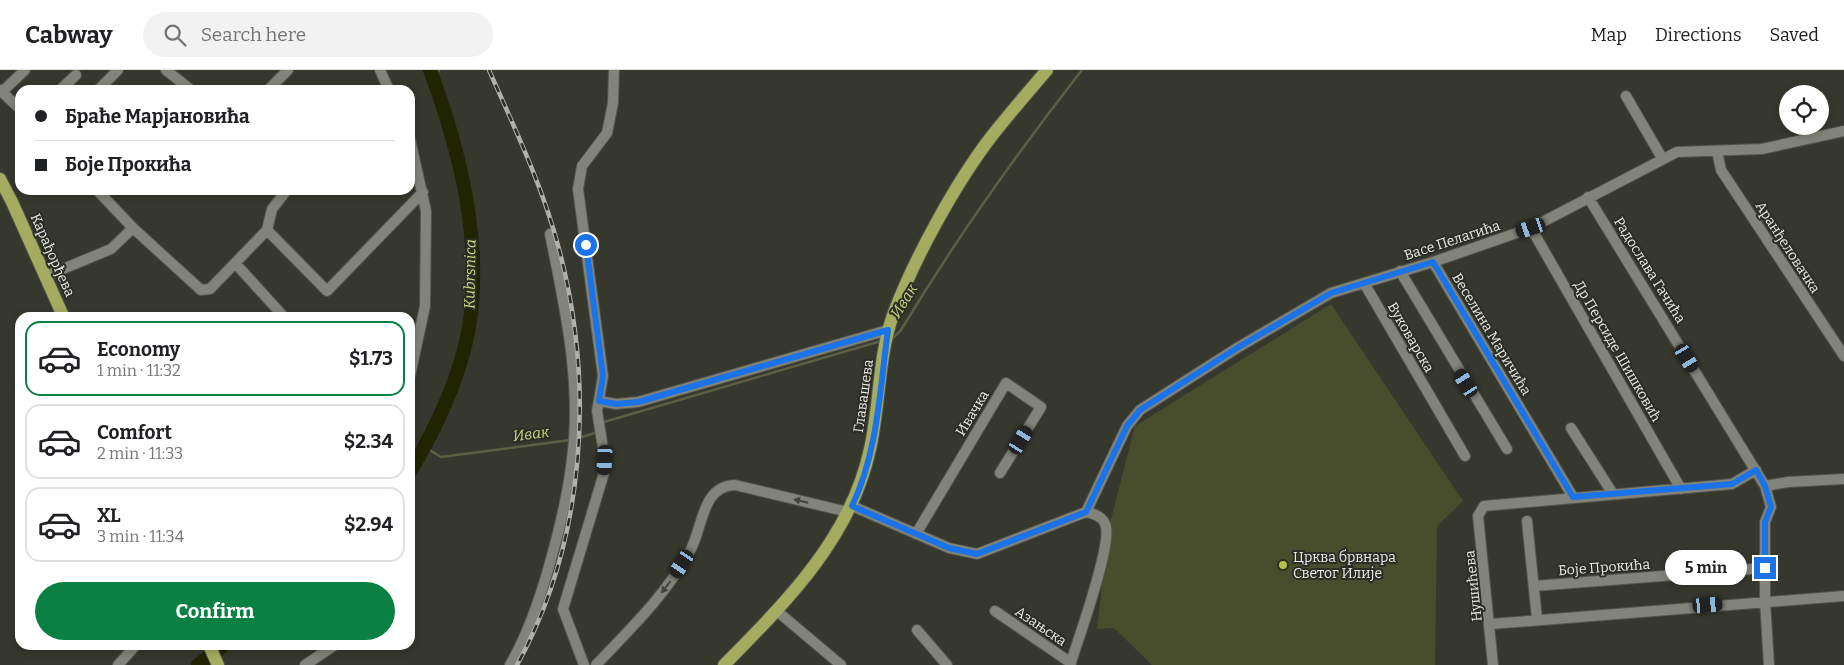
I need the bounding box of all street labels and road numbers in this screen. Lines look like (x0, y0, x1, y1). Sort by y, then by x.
street label: Аранђеловачка (1752, 198, 1824, 297)
street label: Карађорђева (27, 211, 79, 300)
street label: Радослава Гачића (1610, 214, 1689, 327)
street label: Васе Пелагића (1402, 217, 1503, 264)
street label: Веселина Маричића (1448, 270, 1535, 399)
street label: Др Персиде Шишковић (1570, 278, 1665, 425)
street label: Вуковарска (1384, 299, 1438, 376)
street label: Главашева (850, 358, 877, 434)
street label: Ивачка (952, 387, 993, 439)
street label: Нушићева (1461, 549, 1486, 622)
street label: Боје Прокића (1557, 556, 1651, 579)
street label: Азањска (1012, 603, 1070, 650)

